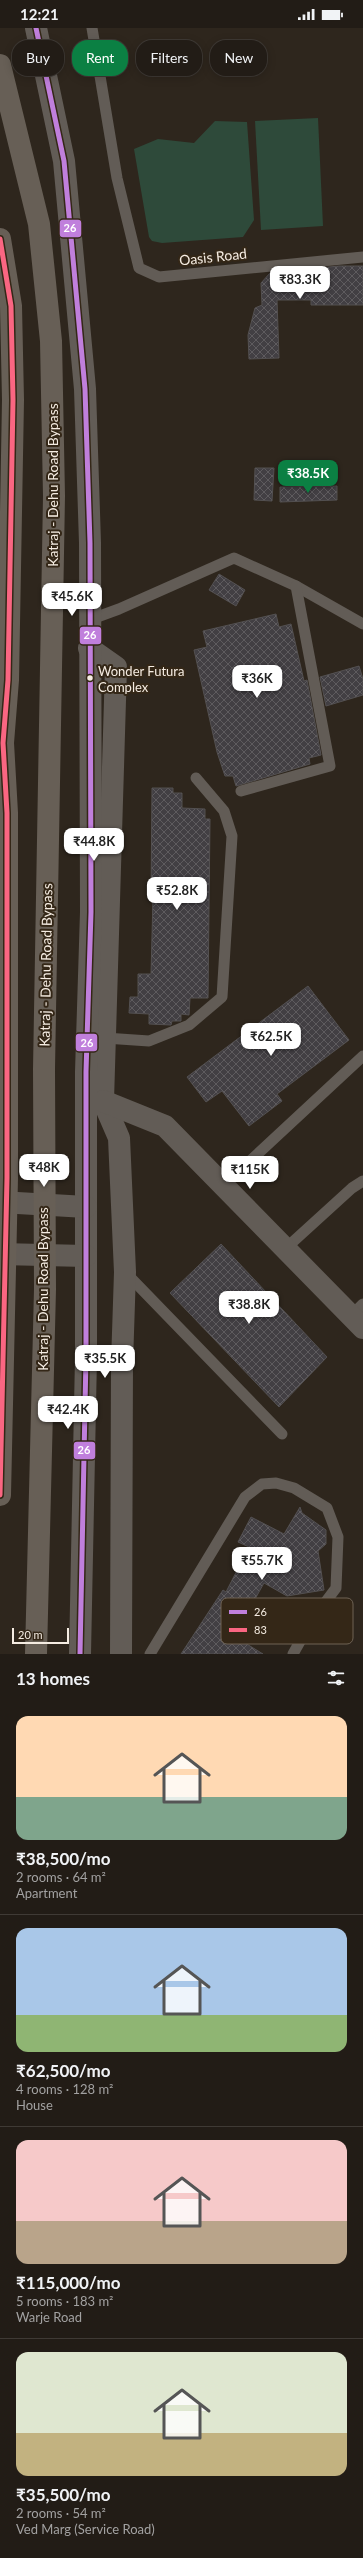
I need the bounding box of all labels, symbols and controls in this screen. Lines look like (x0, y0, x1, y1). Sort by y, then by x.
text: 12:21 (20, 5, 59, 23)
chip: Buy (12, 40, 64, 76)
chip: Rent (72, 40, 128, 76)
chip: Filters (136, 40, 202, 76)
chip: New (210, 40, 267, 76)
line badge: 26 (59, 219, 82, 238)
text: 26 (64, 221, 77, 234)
street label: Oasis Road (178, 244, 248, 269)
pin: ₹83.3K (267, 266, 333, 300)
text: ₹83.3K (279, 271, 321, 287)
street label: Katraj - Dehu Road Bypass (44, 403, 61, 567)
pin: ₹38.5K (275, 460, 341, 494)
text: ₹38.5K (287, 465, 329, 481)
pin: ₹45.6K (39, 583, 105, 617)
text: ₹45.6K (51, 588, 93, 604)
line badge: 26 (79, 626, 102, 645)
text: 26 (84, 628, 97, 641)
place label: Wonder Futura Complex (98, 663, 184, 695)
pin: ₹36K (233, 665, 281, 699)
text: ₹36K (241, 670, 273, 686)
marker: Wonder Futura Complex (85, 673, 95, 683)
pin: ₹44.8K (61, 828, 127, 862)
text: ₹44.8K (73, 833, 115, 849)
pin: ₹52.8K (144, 877, 210, 911)
text: ₹52.8K (156, 882, 198, 898)
street label: Katraj - Dehu Road Bypass (36, 883, 55, 1047)
pin: ₹62.5K (238, 1023, 304, 1057)
text: ₹62.5K (250, 1028, 292, 1044)
line badge: 26 (75, 1033, 98, 1052)
text: 26 (81, 1036, 94, 1049)
pin: ₹48K (20, 1154, 68, 1188)
pin: ₹115K (222, 1156, 278, 1190)
text: ₹48K (28, 1159, 60, 1175)
text: ₹115K (230, 1161, 270, 1177)
street label: Katraj - Dehu Road Bypass (34, 1207, 51, 1371)
pin: ₹38.8K (216, 1291, 282, 1325)
text: ₹38.8K (228, 1296, 270, 1312)
pin: ₹35.5K (72, 1345, 138, 1379)
text: ₹35.5K (84, 1350, 126, 1366)
pin: ₹42.4K (35, 1396, 101, 1430)
text: ₹42.4K (47, 1401, 89, 1417)
line badge: 26 (73, 1441, 96, 1460)
text: 26 (78, 1443, 91, 1456)
pin: ₹55.7K (229, 1547, 295, 1581)
text: ₹55.7K (241, 1552, 283, 1568)
legend (221, 1598, 353, 1644)
text: 26 (254, 1605, 267, 1618)
text: 83 (254, 1623, 267, 1636)
scale bar (12, 1626, 69, 1645)
text: 20 m (18, 1628, 43, 1641)
icon: filters (325, 1667, 347, 1689)
text: 13 homes (16, 1668, 90, 1689)
icon: home (146, 1742, 218, 1814)
text: ₹38,500/mo (16, 1848, 111, 1869)
text: 2 rooms · 64 m² (16, 1869, 106, 1885)
text: Apartment (16, 1885, 77, 1901)
icon: home (146, 1954, 218, 2026)
text: ₹62,500/mo (16, 2060, 111, 2081)
text: 4 rooms · 128 m² (16, 2081, 113, 2097)
text: House (16, 2097, 53, 2113)
icon: home (146, 2166, 218, 2238)
text: ₹115,000/mo (16, 2272, 120, 2293)
text: 5 rooms · 183 m² (16, 2293, 113, 2309)
text: Warje Road (16, 2309, 82, 2325)
icon: home (146, 2378, 218, 2450)
text: ₹35,500/mo (16, 2484, 111, 2505)
text: 2 rooms · 54 m² (16, 2505, 106, 2521)
text: Ved Marg (Service Road) (16, 2521, 155, 2537)

